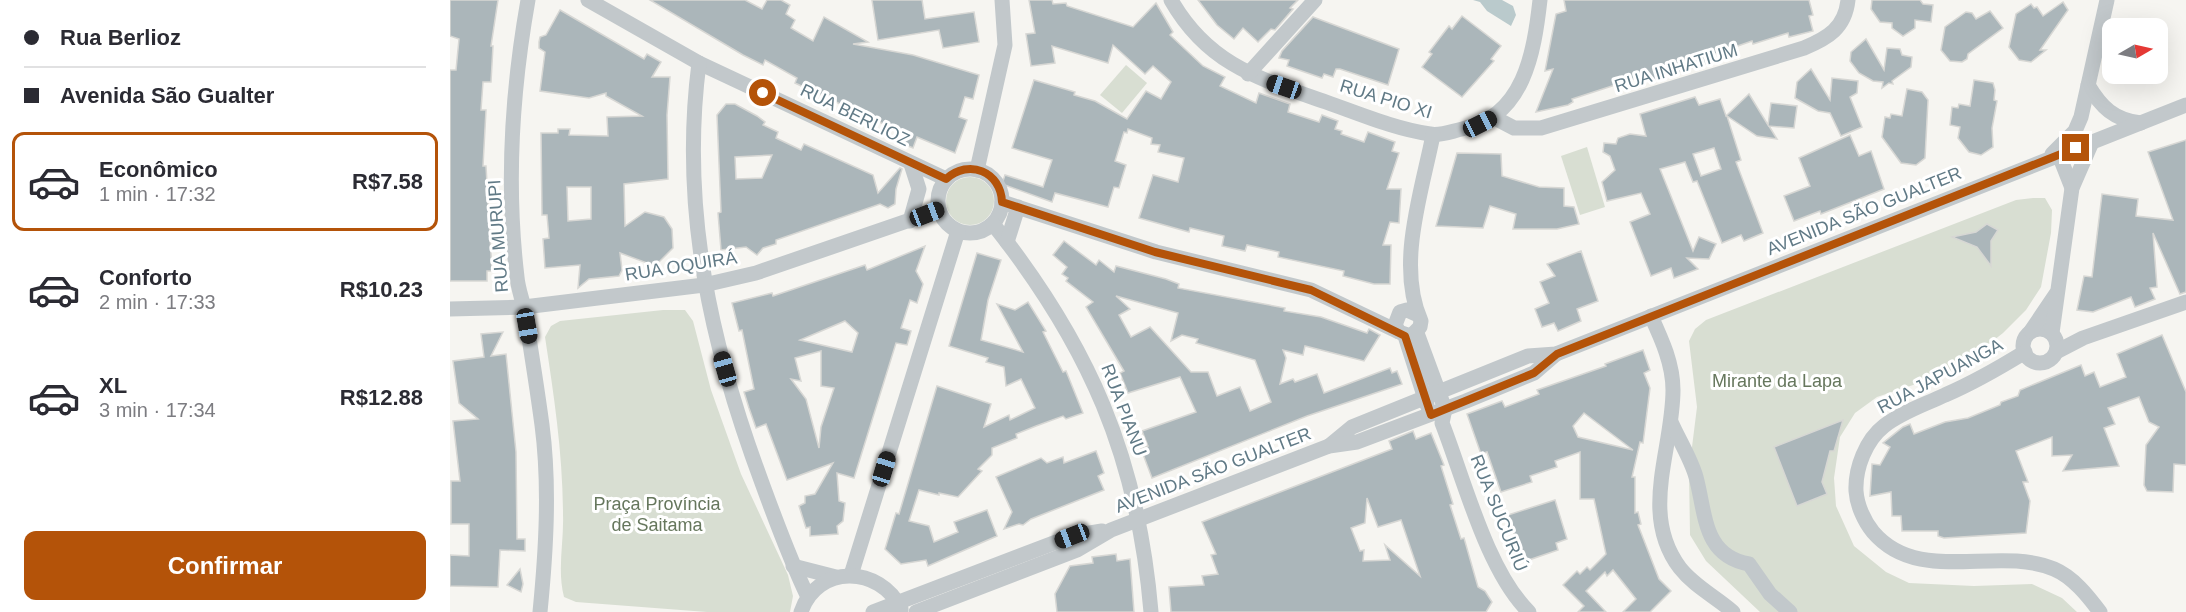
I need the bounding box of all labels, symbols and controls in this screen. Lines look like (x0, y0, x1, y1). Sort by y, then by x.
north arrow (2102, 18, 2168, 84)
map controls (2102, 18, 2168, 84)
text: Rua Berlioz (60, 25, 181, 50)
street label: RUA INHATIUM (1612, 40, 1740, 96)
car (1264, 73, 1304, 101)
street label: RUA PIO XI (1338, 76, 1434, 122)
route start (749, 79, 776, 106)
street label: RUA BERLIOZ (797, 80, 913, 150)
text: Avenida São Gualter (60, 83, 274, 108)
car (1460, 108, 1500, 140)
route end (2062, 134, 2089, 161)
icon: car (27, 155, 81, 209)
text: Econômico (99, 157, 218, 182)
street label: AVENIDA SÃO GUALTER (1763, 162, 1964, 259)
text: R$7.58 (352, 169, 423, 194)
street label: RUA MURUPI (484, 179, 512, 293)
text: 1 min · 17:32 (99, 183, 216, 205)
car (907, 199, 947, 229)
street label: RUA OQUIRÁ (624, 247, 738, 285)
icon: car (27, 263, 81, 317)
text: Conforto (99, 265, 192, 290)
text: R$10.23 (340, 277, 423, 302)
text: 2 min · 17:33 (99, 291, 216, 313)
car (515, 307, 539, 345)
street label: RUA JAPUANGA (1874, 335, 2006, 417)
car (711, 349, 739, 389)
street label: RUA PIANU (1097, 361, 1151, 459)
icon: car (27, 371, 81, 425)
park label: Mirante da Lapa (1712, 371, 1843, 391)
text: XL (99, 373, 127, 398)
text: R$12.88 (340, 385, 423, 410)
text: 3 min · 17:34 (99, 399, 216, 421)
street label: AVENIDA SÃO GUALTER (1112, 422, 1314, 517)
car (870, 449, 898, 489)
street label: RUA SUCURIÚ (1466, 451, 1532, 574)
park label: Praça Província de Saitama (593, 494, 722, 535)
car (1052, 521, 1092, 551)
button: Confirmar (24, 531, 426, 600)

